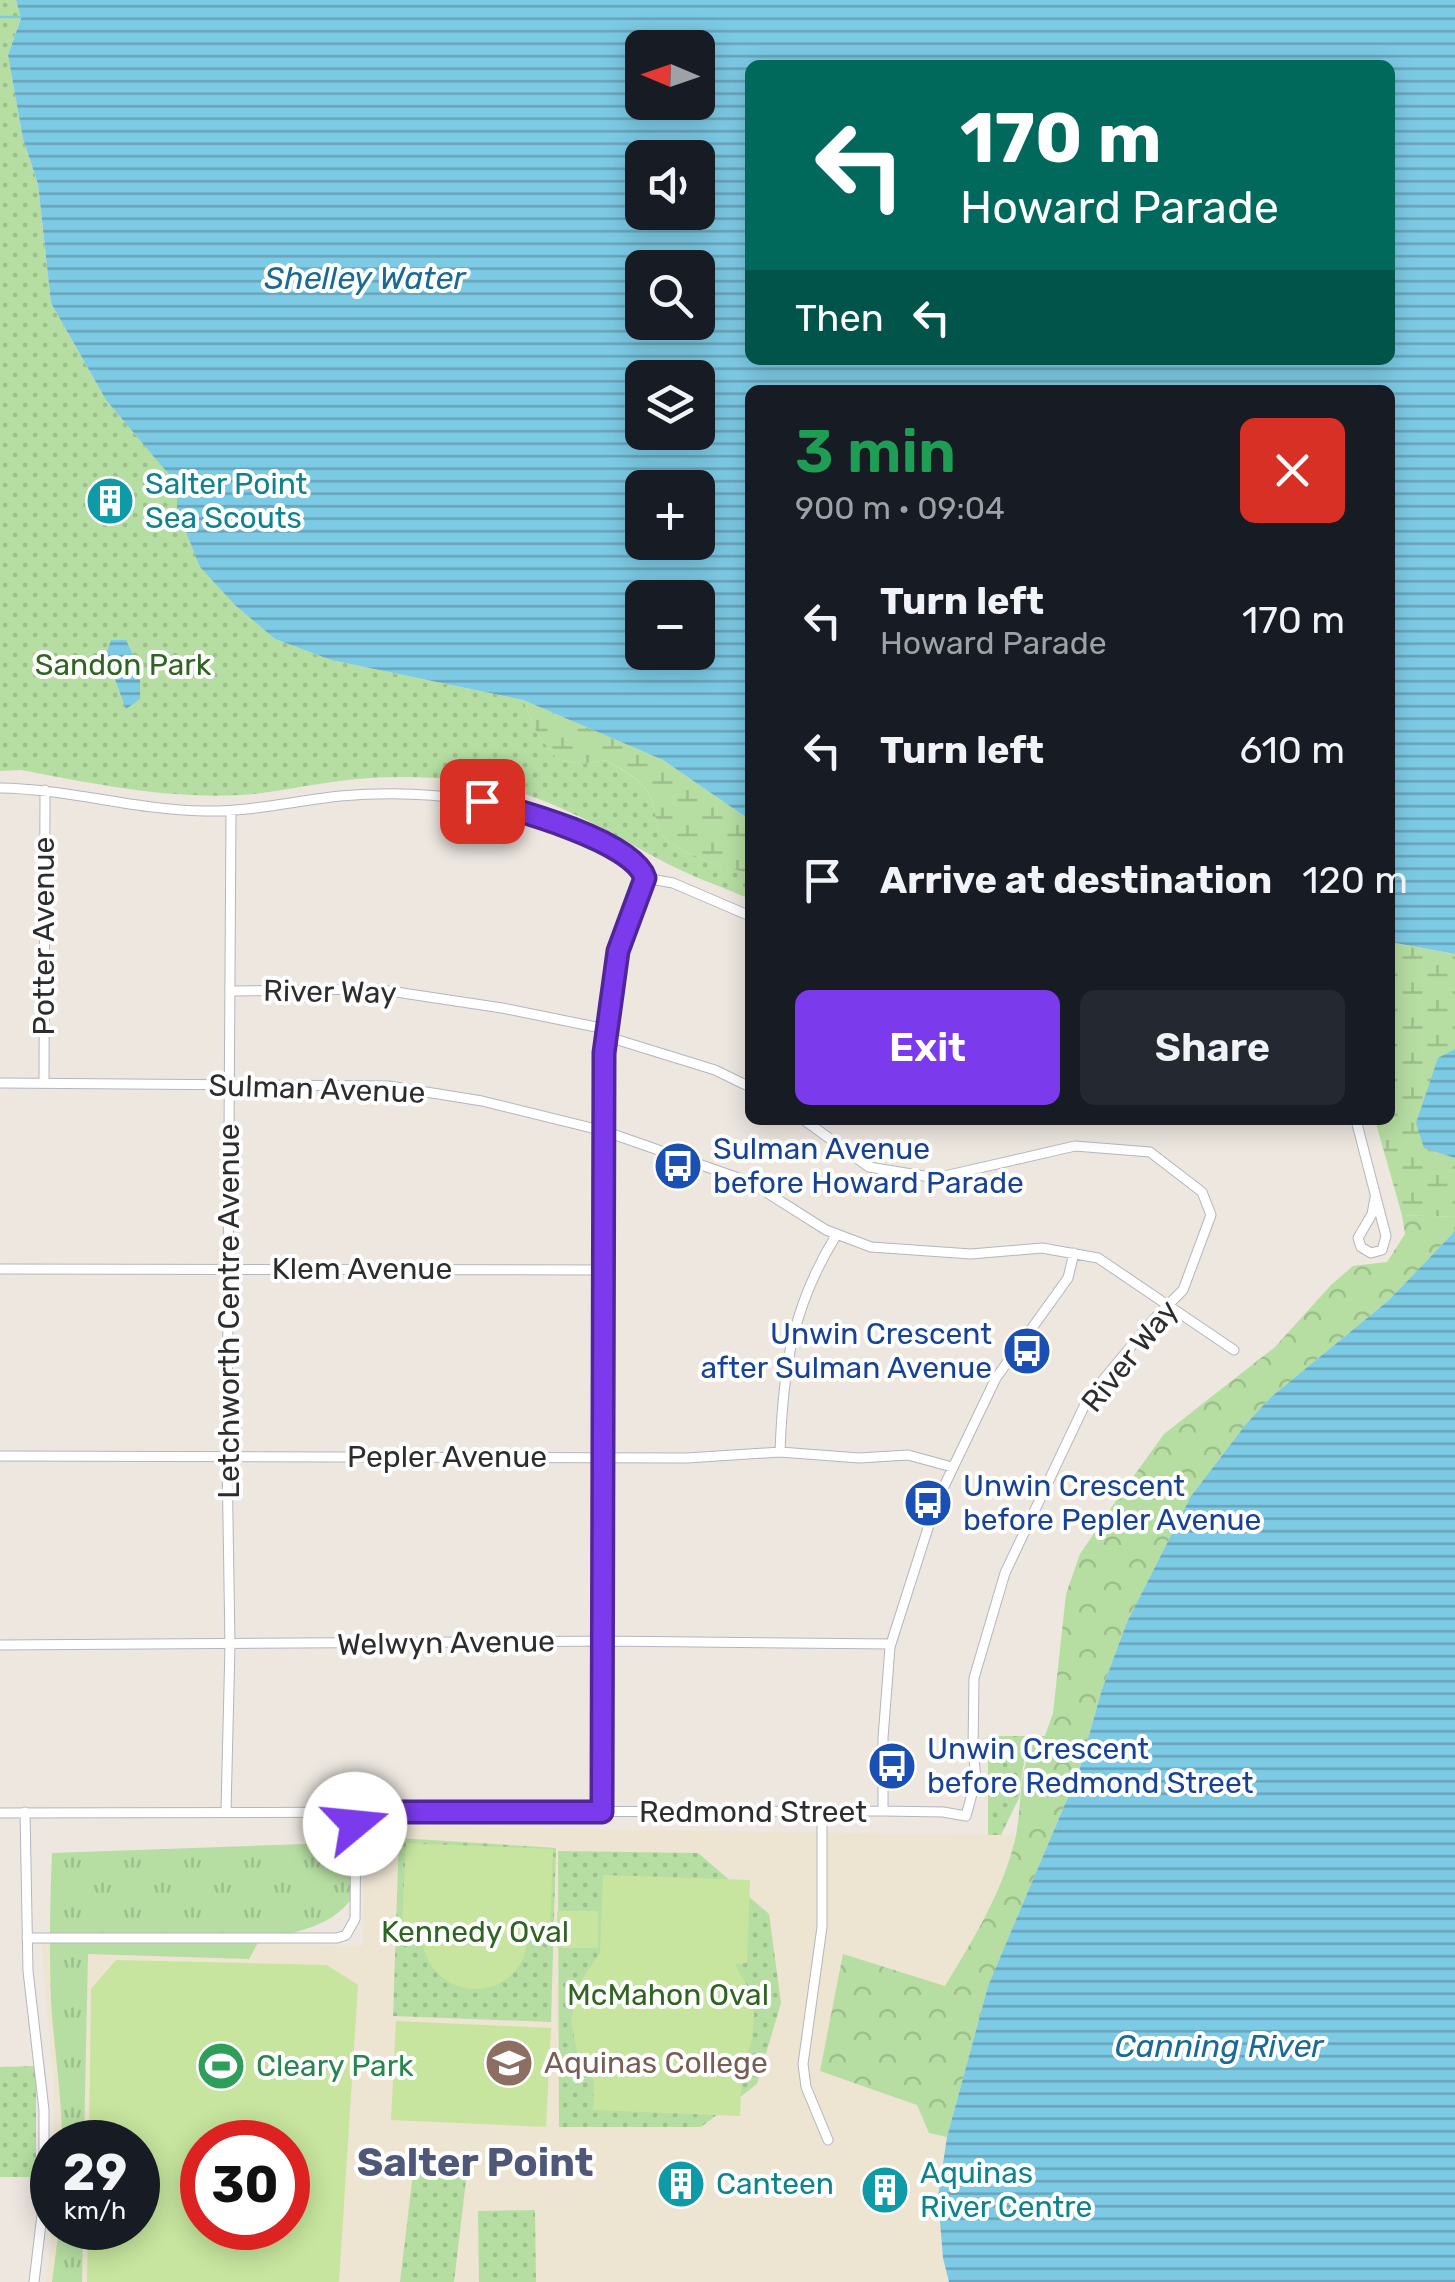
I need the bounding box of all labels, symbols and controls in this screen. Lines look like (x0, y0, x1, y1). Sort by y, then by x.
north arrow (625, 30, 715, 120)
map controls (625, 30, 715, 670)
text: 170 m (960, 97, 1162, 180)
icon: left (795, 100, 925, 230)
button: sound (625, 140, 715, 230)
text: Howard Parade (960, 181, 1279, 234)
button: search (625, 250, 715, 340)
water label: Shelley Water (264, 259, 467, 297)
icon: left (904, 290, 959, 345)
text: Then (795, 295, 884, 341)
button: layers (625, 360, 715, 450)
text: 3 min (795, 416, 956, 487)
button: close (1240, 418, 1345, 523)
place label: Salter Point Sea Scouts (145, 466, 308, 536)
button: + (625, 470, 715, 560)
building icon: Salter Point Sea Scouts (84, 475, 136, 527)
text: 900 m · 09:04 (795, 489, 1005, 527)
text: Turn left (880, 578, 1044, 624)
button: − (625, 580, 715, 670)
icon: left (795, 593, 850, 648)
text: 170 m (1242, 597, 1345, 643)
text: Howard Parade (880, 624, 1107, 662)
park label: Sandon Park (35, 647, 212, 683)
icon: left (795, 723, 850, 778)
text: Turn left (880, 727, 1044, 773)
text: 610 m (1240, 727, 1345, 773)
pin (440, 759, 525, 844)
icon: arrive (455, 774, 510, 829)
street label: Potter Avenue (26, 837, 62, 1035)
icon: arrive (795, 853, 850, 908)
text: Arrive at destination (880, 857, 1272, 903)
text: 120 m (1302, 857, 1408, 903)
street label: River Way (263, 973, 397, 1011)
button: Exit (795, 990, 1060, 1105)
button: Share (1080, 990, 1345, 1105)
street label: Sulman Avenue (208, 1067, 426, 1111)
street label: Letchworth Centre Avenue (211, 1123, 247, 1499)
place label: Sulman Avenue before Howard Parade (713, 1131, 1024, 1201)
bus stop icon: Sulman Avenue before Howard Parade (652, 1140, 704, 1192)
street label: Klem Avenue (272, 1251, 452, 1287)
street label: River Way (1074, 1293, 1186, 1419)
place label: Unwin Crescent after Sulman Avenue (700, 1316, 992, 1386)
bus stop icon: Unwin Crescent after Sulman Avenue (1001, 1325, 1053, 1377)
street label: Pepler Avenue (347, 1439, 547, 1475)
place label: Unwin Crescent before Pepler Avenue (963, 1468, 1261, 1538)
bus stop icon: Unwin Crescent before Pepler Avenue (902, 1477, 954, 1529)
street label: Welwyn Avenue (337, 1623, 555, 1663)
place label: Unwin Crescent before Redmond Street (927, 1731, 1254, 1801)
bus stop icon: Unwin Crescent before Redmond Street (866, 1740, 918, 1792)
position arrow (303, 1772, 407, 1876)
street label: Redmond Street (639, 1794, 867, 1830)
park label: Kennedy Oval (381, 1914, 569, 1950)
park label: McMahon Oval (567, 1977, 769, 2013)
water label: Canning River (1115, 2027, 1325, 2065)
school or university icon: Aquinas College (483, 2037, 535, 2089)
sports icon: Cleary Park (195, 2040, 247, 2092)
place label: Aquinas College (544, 2045, 768, 2081)
place label: Cleary Park (256, 2048, 414, 2084)
speed limit sign: 30 (180, 2120, 310, 2250)
district label: Salter Point (357, 2139, 593, 2186)
text: 29 (63, 2143, 127, 2203)
place label: Aquinas River Centre (920, 2155, 1092, 2225)
building icon: Canteen (655, 2158, 707, 2210)
building icon: Aquinas River Centre (859, 2164, 911, 2216)
place label: Canteen (716, 2166, 834, 2202)
text: km/h (64, 2196, 126, 2225)

